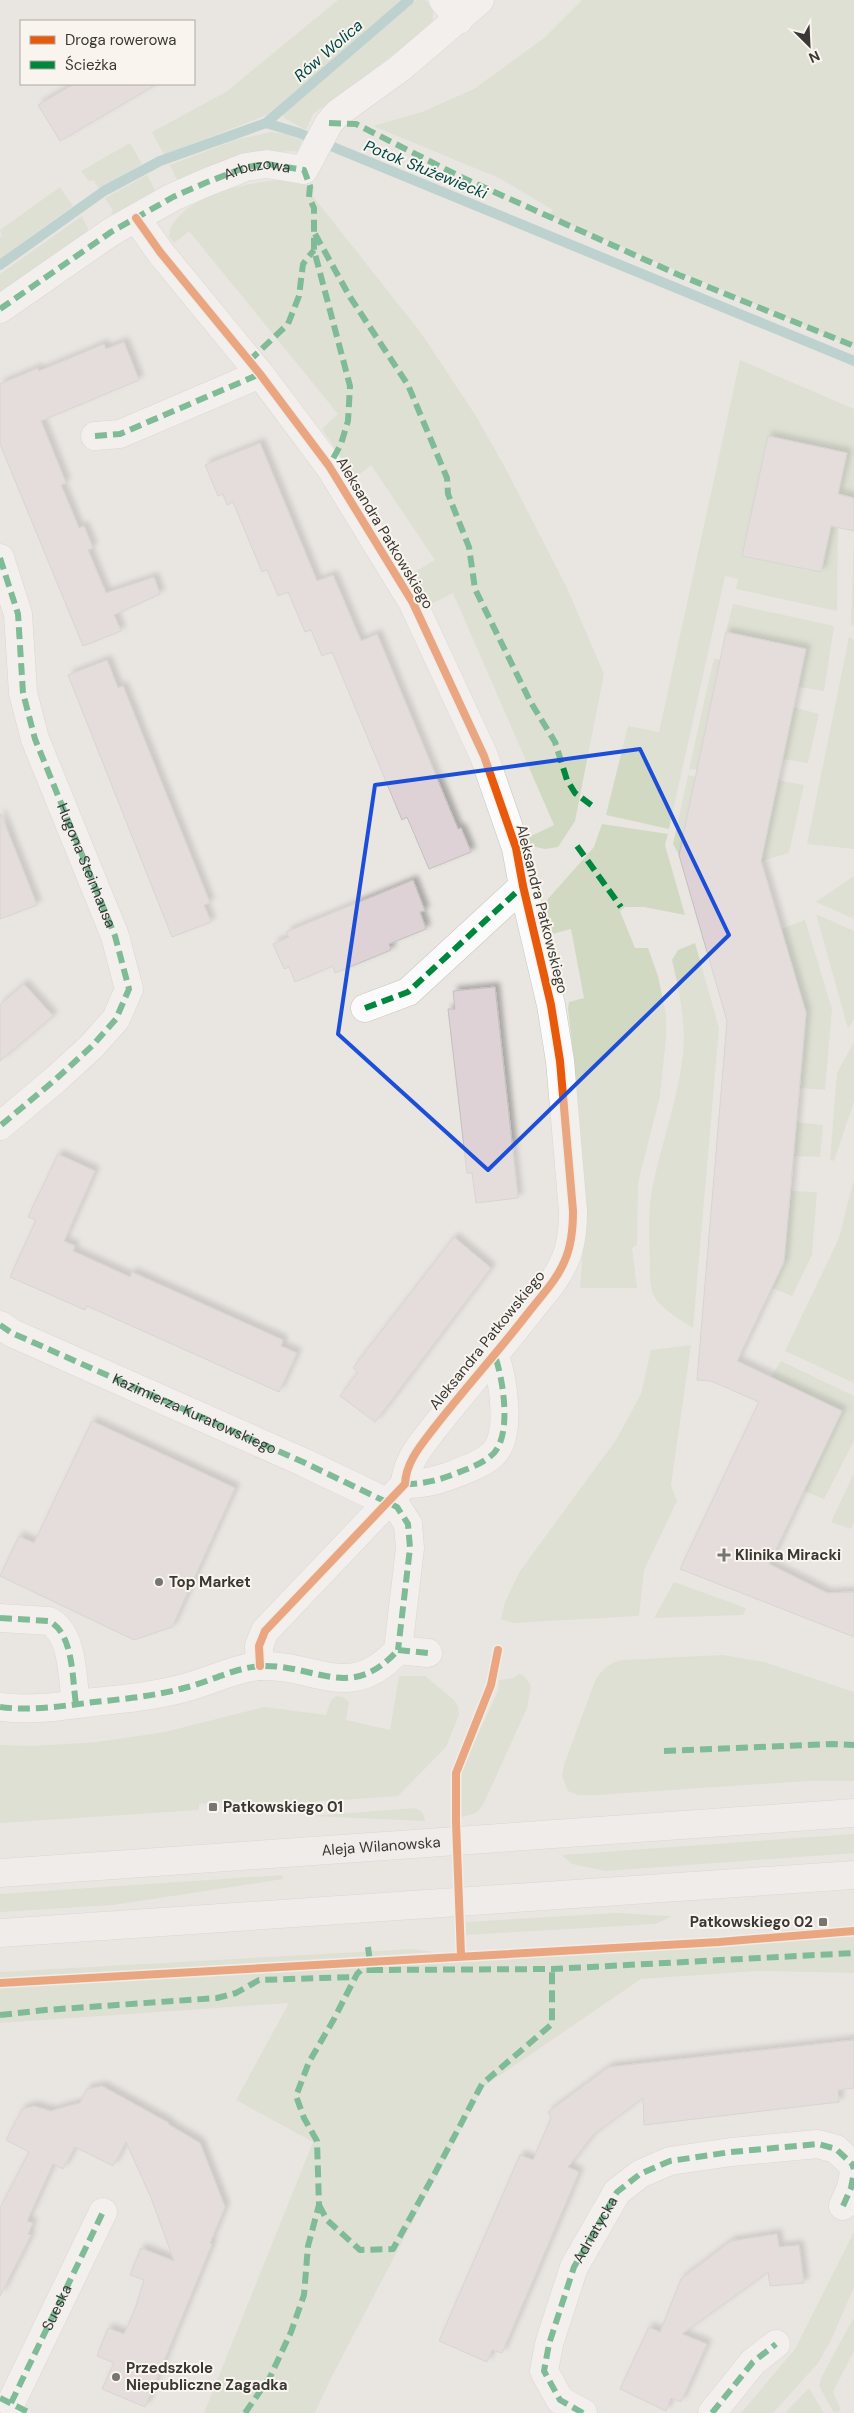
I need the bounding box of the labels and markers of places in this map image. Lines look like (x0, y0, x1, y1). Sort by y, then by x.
place label: Klinika Miracki (735, 1545, 841, 1565)
marker: Klinika Miracki (717, 1548, 731, 1562)
place label: Top Market (169, 1572, 251, 1592)
marker: Top Market (153, 1576, 165, 1588)
place label: Patkowskiego 01 (223, 1797, 343, 1817)
marker: Patkowskiego 01 (207, 1801, 219, 1813)
place label: Patkowskiego 02 (690, 1912, 813, 1932)
marker: Patkowskiego 02 (817, 1916, 829, 1928)
place label: Przedszkole Niepubliczne Zagadka (126, 2358, 288, 2395)
marker: Przedszkole Niepubliczne Zagadka (110, 2371, 122, 2383)

